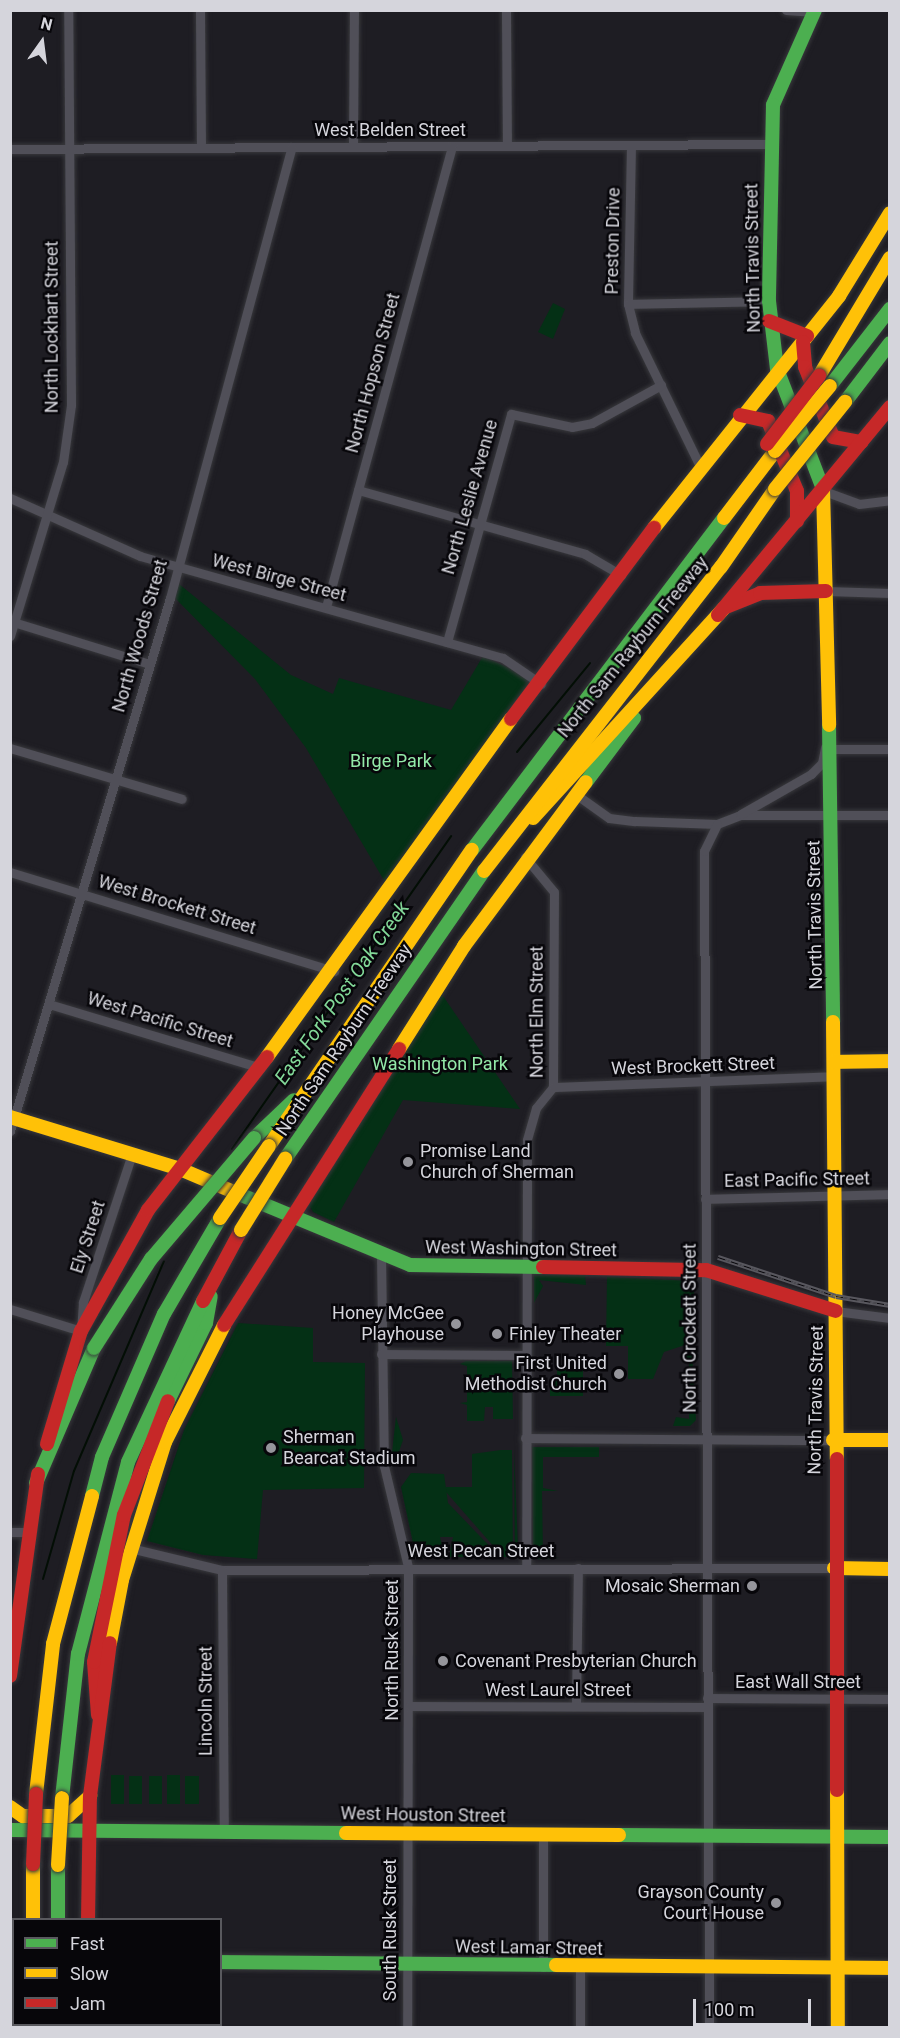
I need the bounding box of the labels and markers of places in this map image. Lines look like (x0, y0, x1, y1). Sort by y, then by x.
place label: Promise Land Church of Sherman (420, 1141, 574, 1184)
marker: Promise Land Church of Sherman (401, 1155, 415, 1169)
place label: Honey McGee Playhouse (332, 1303, 444, 1346)
marker: Honey McGee Playhouse (449, 1317, 463, 1331)
place label: Finley Theater (509, 1323, 622, 1345)
marker: Finley Theater (490, 1327, 504, 1341)
place label: First United Methodist Church (465, 1353, 607, 1396)
marker: First United Methodist Church (612, 1367, 626, 1381)
place label: Sherman Bearcat Stadium (283, 1427, 416, 1470)
marker: Sherman Bearcat Stadium (264, 1441, 278, 1455)
place label: Mosaic Sherman (605, 1575, 740, 1597)
marker: Mosaic Sherman (745, 1579, 759, 1593)
place label: Covenant Presbyterian Church (455, 1650, 697, 1672)
marker: Covenant Presbyterian Church (436, 1654, 450, 1668)
place label: Grayson County Court House (638, 1882, 764, 1924)
marker: Grayson County Court House (769, 1896, 783, 1910)

